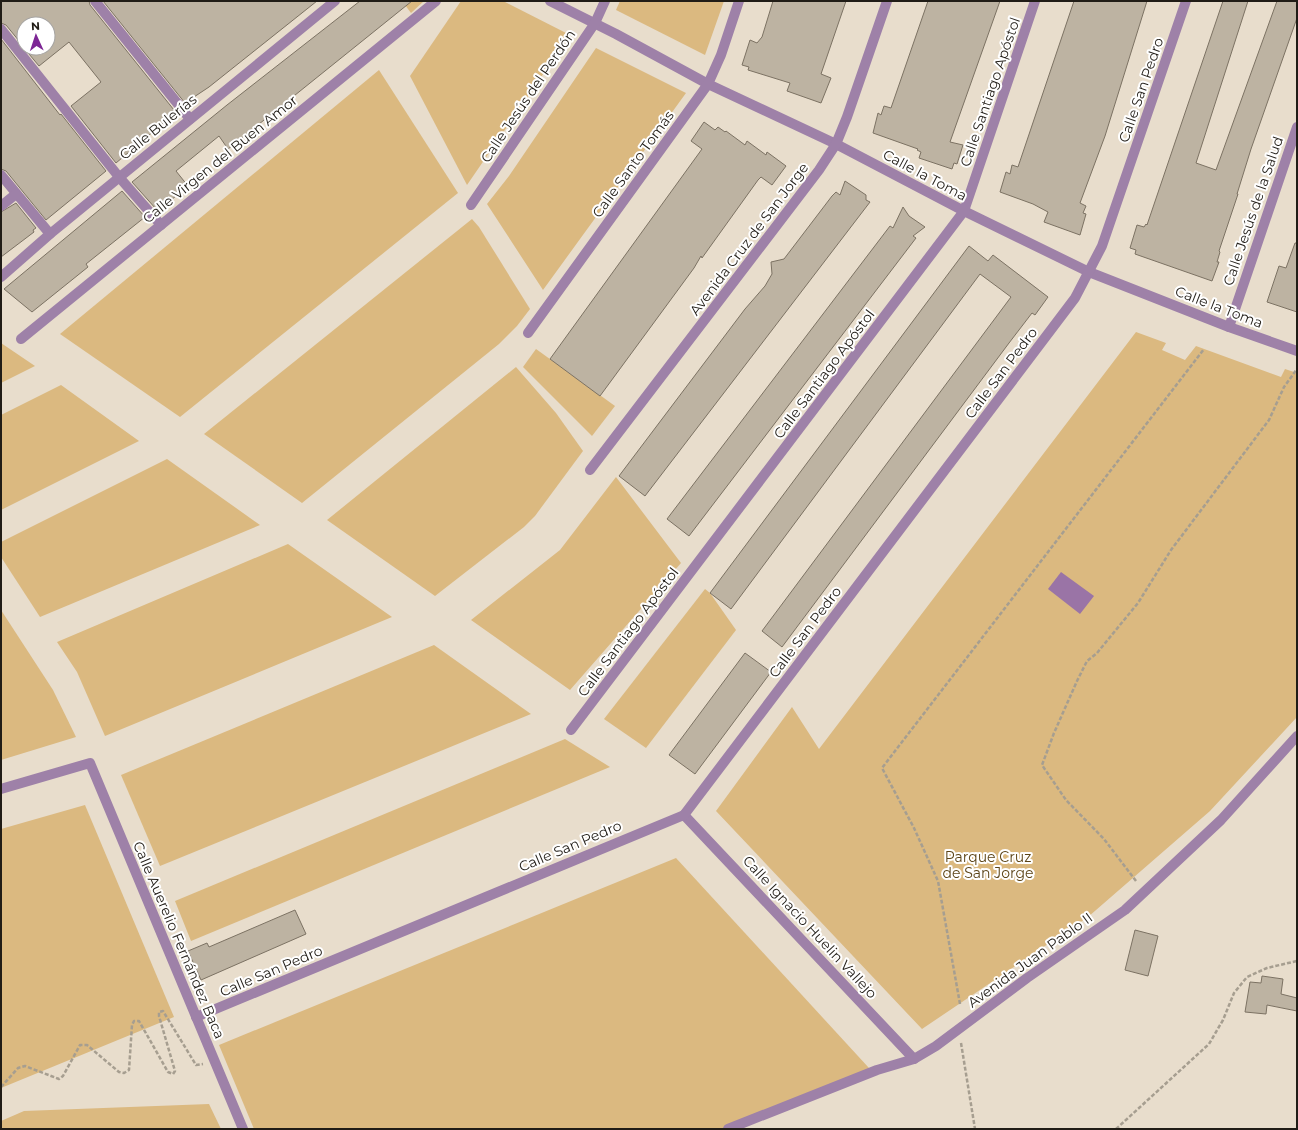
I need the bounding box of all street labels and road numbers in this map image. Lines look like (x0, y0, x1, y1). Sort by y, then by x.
street label: Calle Santiago Apóstol (956, 15, 1024, 169)
street label: Calle Jesús del Perdón (477, 26, 579, 166)
street label: Calle San Pedro (1115, 35, 1167, 145)
street label: Calle Bulerías (116, 90, 200, 164)
street label: Calle Virgen del Buen Amor (139, 91, 301, 227)
street label: Calle Santo Tomás (588, 107, 678, 221)
street label: Calle Jesús de la Salud (1219, 134, 1287, 288)
street label: Calle la Toma (880, 145, 970, 205)
street label: Avenida Cruz de San Jorge (686, 159, 812, 319)
street label: Calle la Toma (1173, 282, 1265, 332)
street label: Calle Santiago Apóstol (770, 306, 878, 442)
street label: Calle San Pedro (961, 324, 1041, 422)
street label: Calle Santiago Apóstol (574, 564, 682, 700)
street label: Calle San Pedro (765, 583, 845, 681)
street label: Calle San Pedro (516, 816, 624, 876)
street label: Calle Auerelio Fernández Baca (129, 839, 229, 1041)
street label: Calle Ignacio Huelin Vallejo (739, 852, 881, 1002)
street label: Avenida Juan Pablo II (964, 909, 1096, 1011)
street label: Calle San Pedro (217, 941, 325, 1001)

